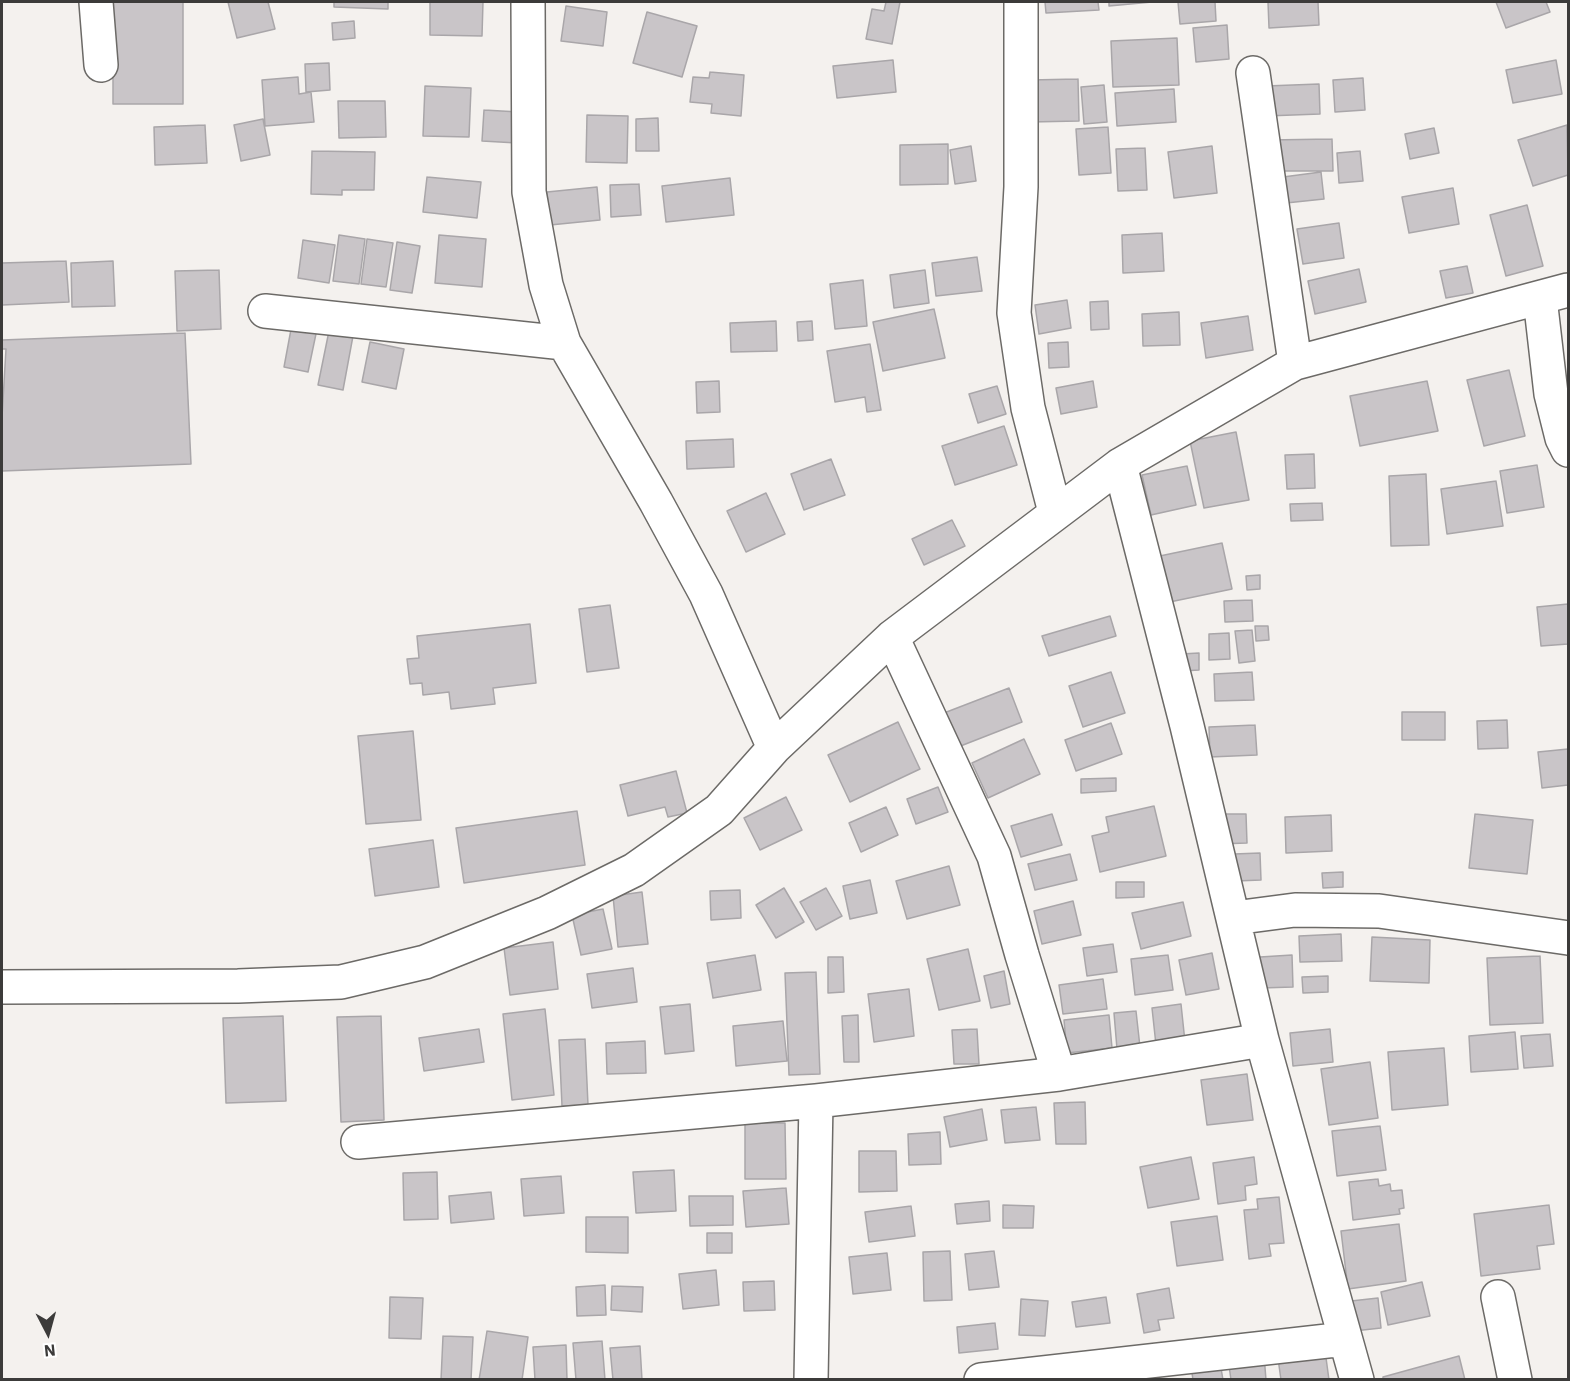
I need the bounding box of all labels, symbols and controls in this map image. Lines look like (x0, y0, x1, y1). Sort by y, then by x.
north arrow (18, 1303, 78, 1363)
text: N (43, 1340, 57, 1361)

